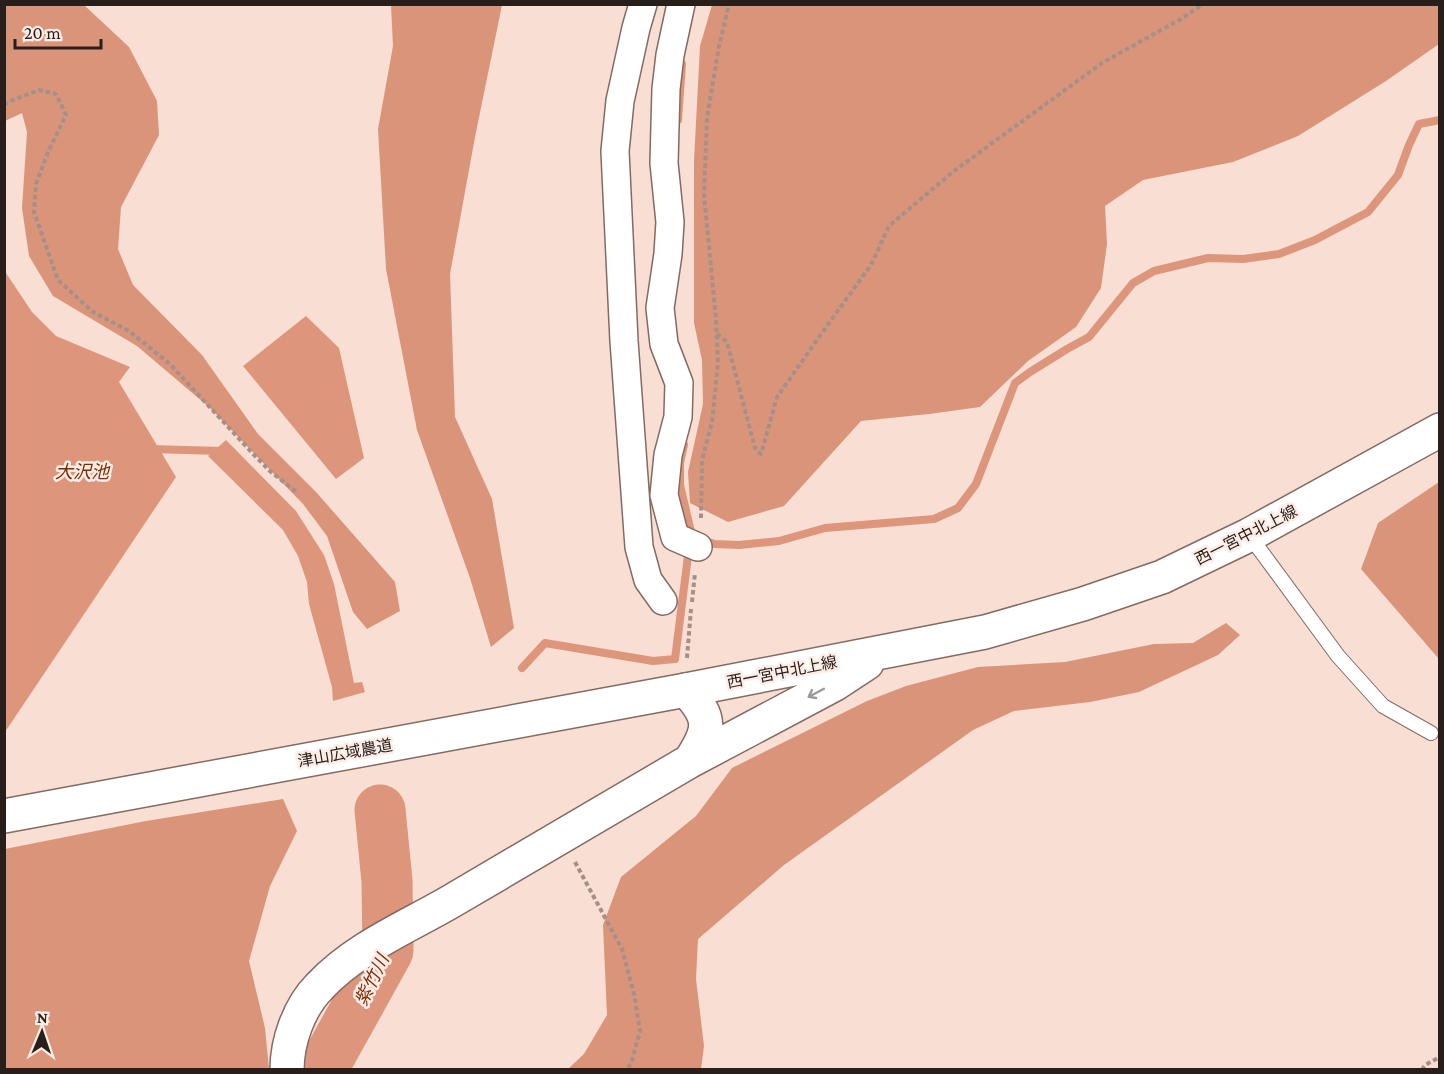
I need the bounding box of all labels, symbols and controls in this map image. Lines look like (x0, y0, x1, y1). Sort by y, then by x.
scale bar (15, 12, 100, 50)
text: 20 m (24, 23, 61, 43)
water label: 大沢池 (55, 462, 111, 482)
street label: 西一宮中北上線 (1192, 502, 1300, 568)
street label: 西一宮中北上線 (725, 653, 839, 691)
one-way arrow (807, 688, 825, 700)
street label: 津山広域農道 (296, 736, 394, 770)
water label: 紫竹川 (351, 950, 394, 1009)
north arrow (12, 1002, 72, 1062)
text: N (37, 1009, 48, 1026)

